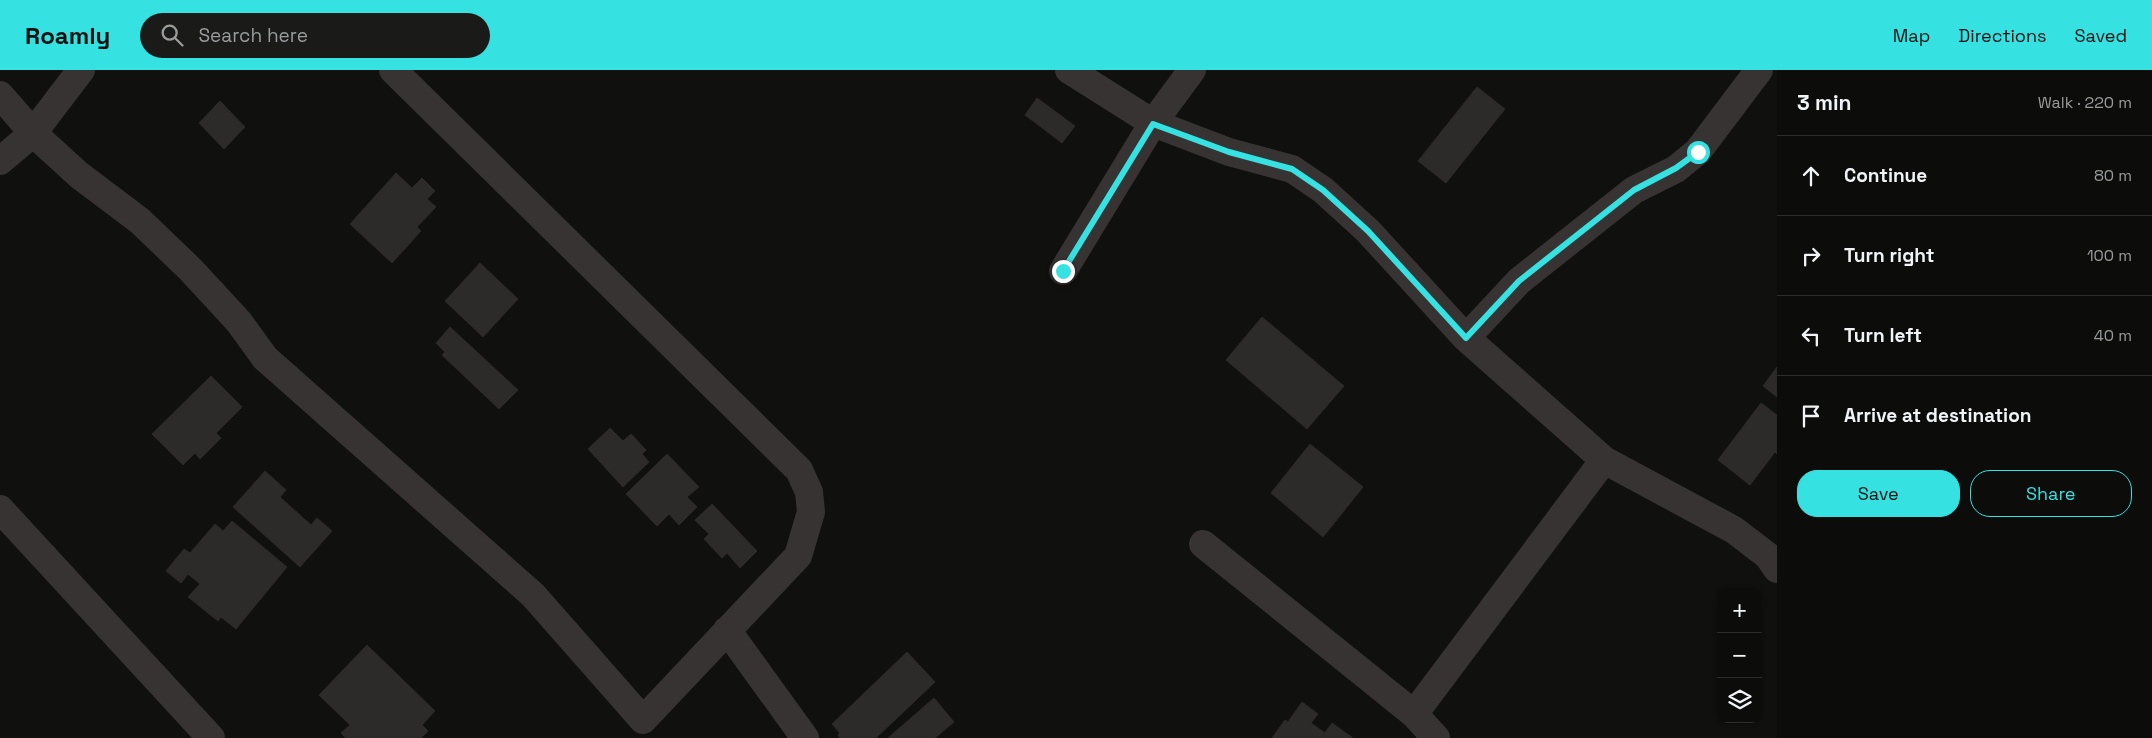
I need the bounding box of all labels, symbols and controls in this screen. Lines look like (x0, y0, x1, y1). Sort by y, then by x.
search box (140, 13, 490, 58)
text: Roamly (25, 20, 110, 51)
icon: search (158, 21, 186, 49)
text: Search here (198, 23, 308, 48)
text: Map (1893, 24, 1930, 47)
text: Directions (1958, 24, 2047, 47)
text: Saved (2075, 24, 2127, 47)
text: 3 min (1797, 89, 1852, 116)
text: Walk · 220 m (2038, 92, 2132, 113)
route start (1687, 141, 1710, 164)
icon: ahead (1797, 162, 1825, 190)
text: Continue (1844, 163, 1927, 188)
text: 80 m (2094, 165, 2132, 186)
icon: right (1797, 242, 1825, 270)
text: Turn right (1844, 243, 1934, 268)
text: 100 m (2087, 245, 2132, 266)
route end (1052, 260, 1075, 283)
icon: left (1797, 322, 1825, 350)
text: Turn left (1844, 323, 1922, 348)
text: 40 m (2094, 325, 2132, 346)
icon: arrive (1797, 402, 1825, 430)
text: Arrive at destination (1844, 403, 2032, 428)
button: Save (1797, 470, 1960, 517)
button: Share (1970, 470, 2132, 517)
map controls (1717, 588, 1762, 723)
button: + (1717, 588, 1762, 633)
button: − (1717, 633, 1762, 678)
button: layers (1717, 678, 1762, 723)

